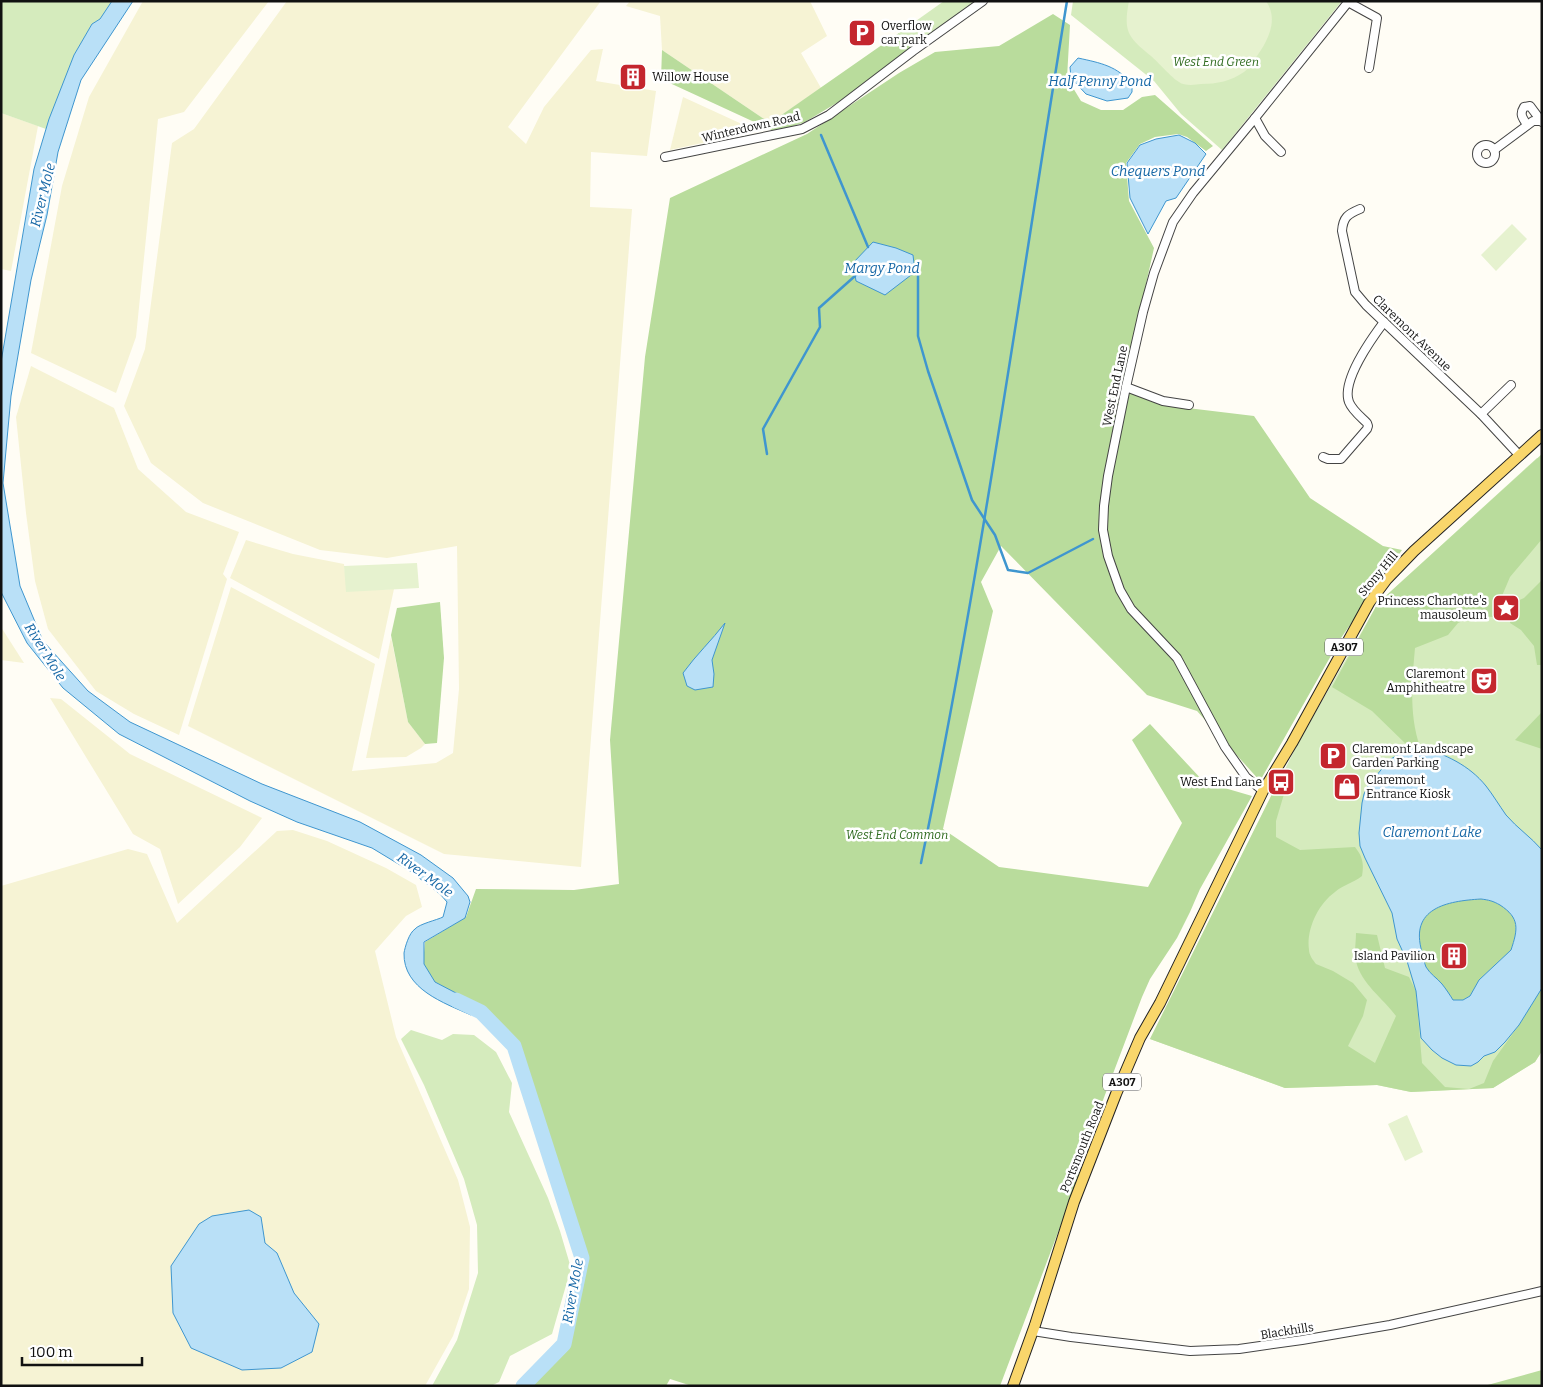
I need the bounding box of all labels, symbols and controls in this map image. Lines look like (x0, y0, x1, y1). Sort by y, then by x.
parking icon: Overflow car park (847, 18, 877, 48)
place label: Overflow car park (881, 19, 932, 47)
park label: West End Green (1173, 55, 1259, 69)
building icon: Willow House (618, 62, 648, 92)
place label: Willow House (652, 70, 729, 84)
water label: Half Penny Pond (1048, 73, 1152, 90)
street label: Winterdown Road (701, 109, 801, 145)
water label: River Mole (27, 161, 59, 229)
water label: Chequers Pond (1111, 163, 1205, 180)
water label: Margy Pond (844, 260, 920, 277)
street label: Claremont Avenue (1370, 292, 1454, 374)
street label: West End Lane (1100, 344, 1130, 428)
street label: Stony Hill (1355, 548, 1401, 599)
place icon: Princess Charlotte's mausoleum (1491, 593, 1521, 623)
place label: Princess Charlotte's mausoleum (1377, 594, 1488, 622)
water label: River Mole (20, 620, 70, 684)
road number: A307 (1325, 638, 1363, 656)
theatre icon: Claremont Amphitheatre (1469, 666, 1499, 696)
place label: Claremont Amphitheatre (1386, 667, 1466, 695)
parking icon: Claremont Landscape Garden Parking (1318, 741, 1348, 771)
place label: Claremont Landscape Garden Parking (1352, 742, 1473, 770)
bus stop icon: West End Lane (1266, 767, 1296, 797)
shop icon: Claremont Entrance Kiosk (1332, 772, 1362, 802)
place label: Claremont Entrance Kiosk (1366, 773, 1451, 801)
place label: West End Lane (1180, 775, 1262, 789)
water label: Claremont Lake (1382, 824, 1482, 841)
park label: West End Common (846, 828, 948, 842)
water label: River Mole (394, 849, 456, 901)
building icon: Island Pavilion (1439, 941, 1469, 971)
place label: Island Pavilion (1354, 949, 1435, 963)
road number: A307 (1103, 1074, 1141, 1090)
street label: Portsmouth Road (1057, 1099, 1107, 1195)
water label: River Mole (559, 1257, 587, 1325)
street label: Blackhills (1259, 1320, 1315, 1342)
scale bar (22, 1334, 142, 1366)
text: 100 m (30, 1343, 73, 1361)

